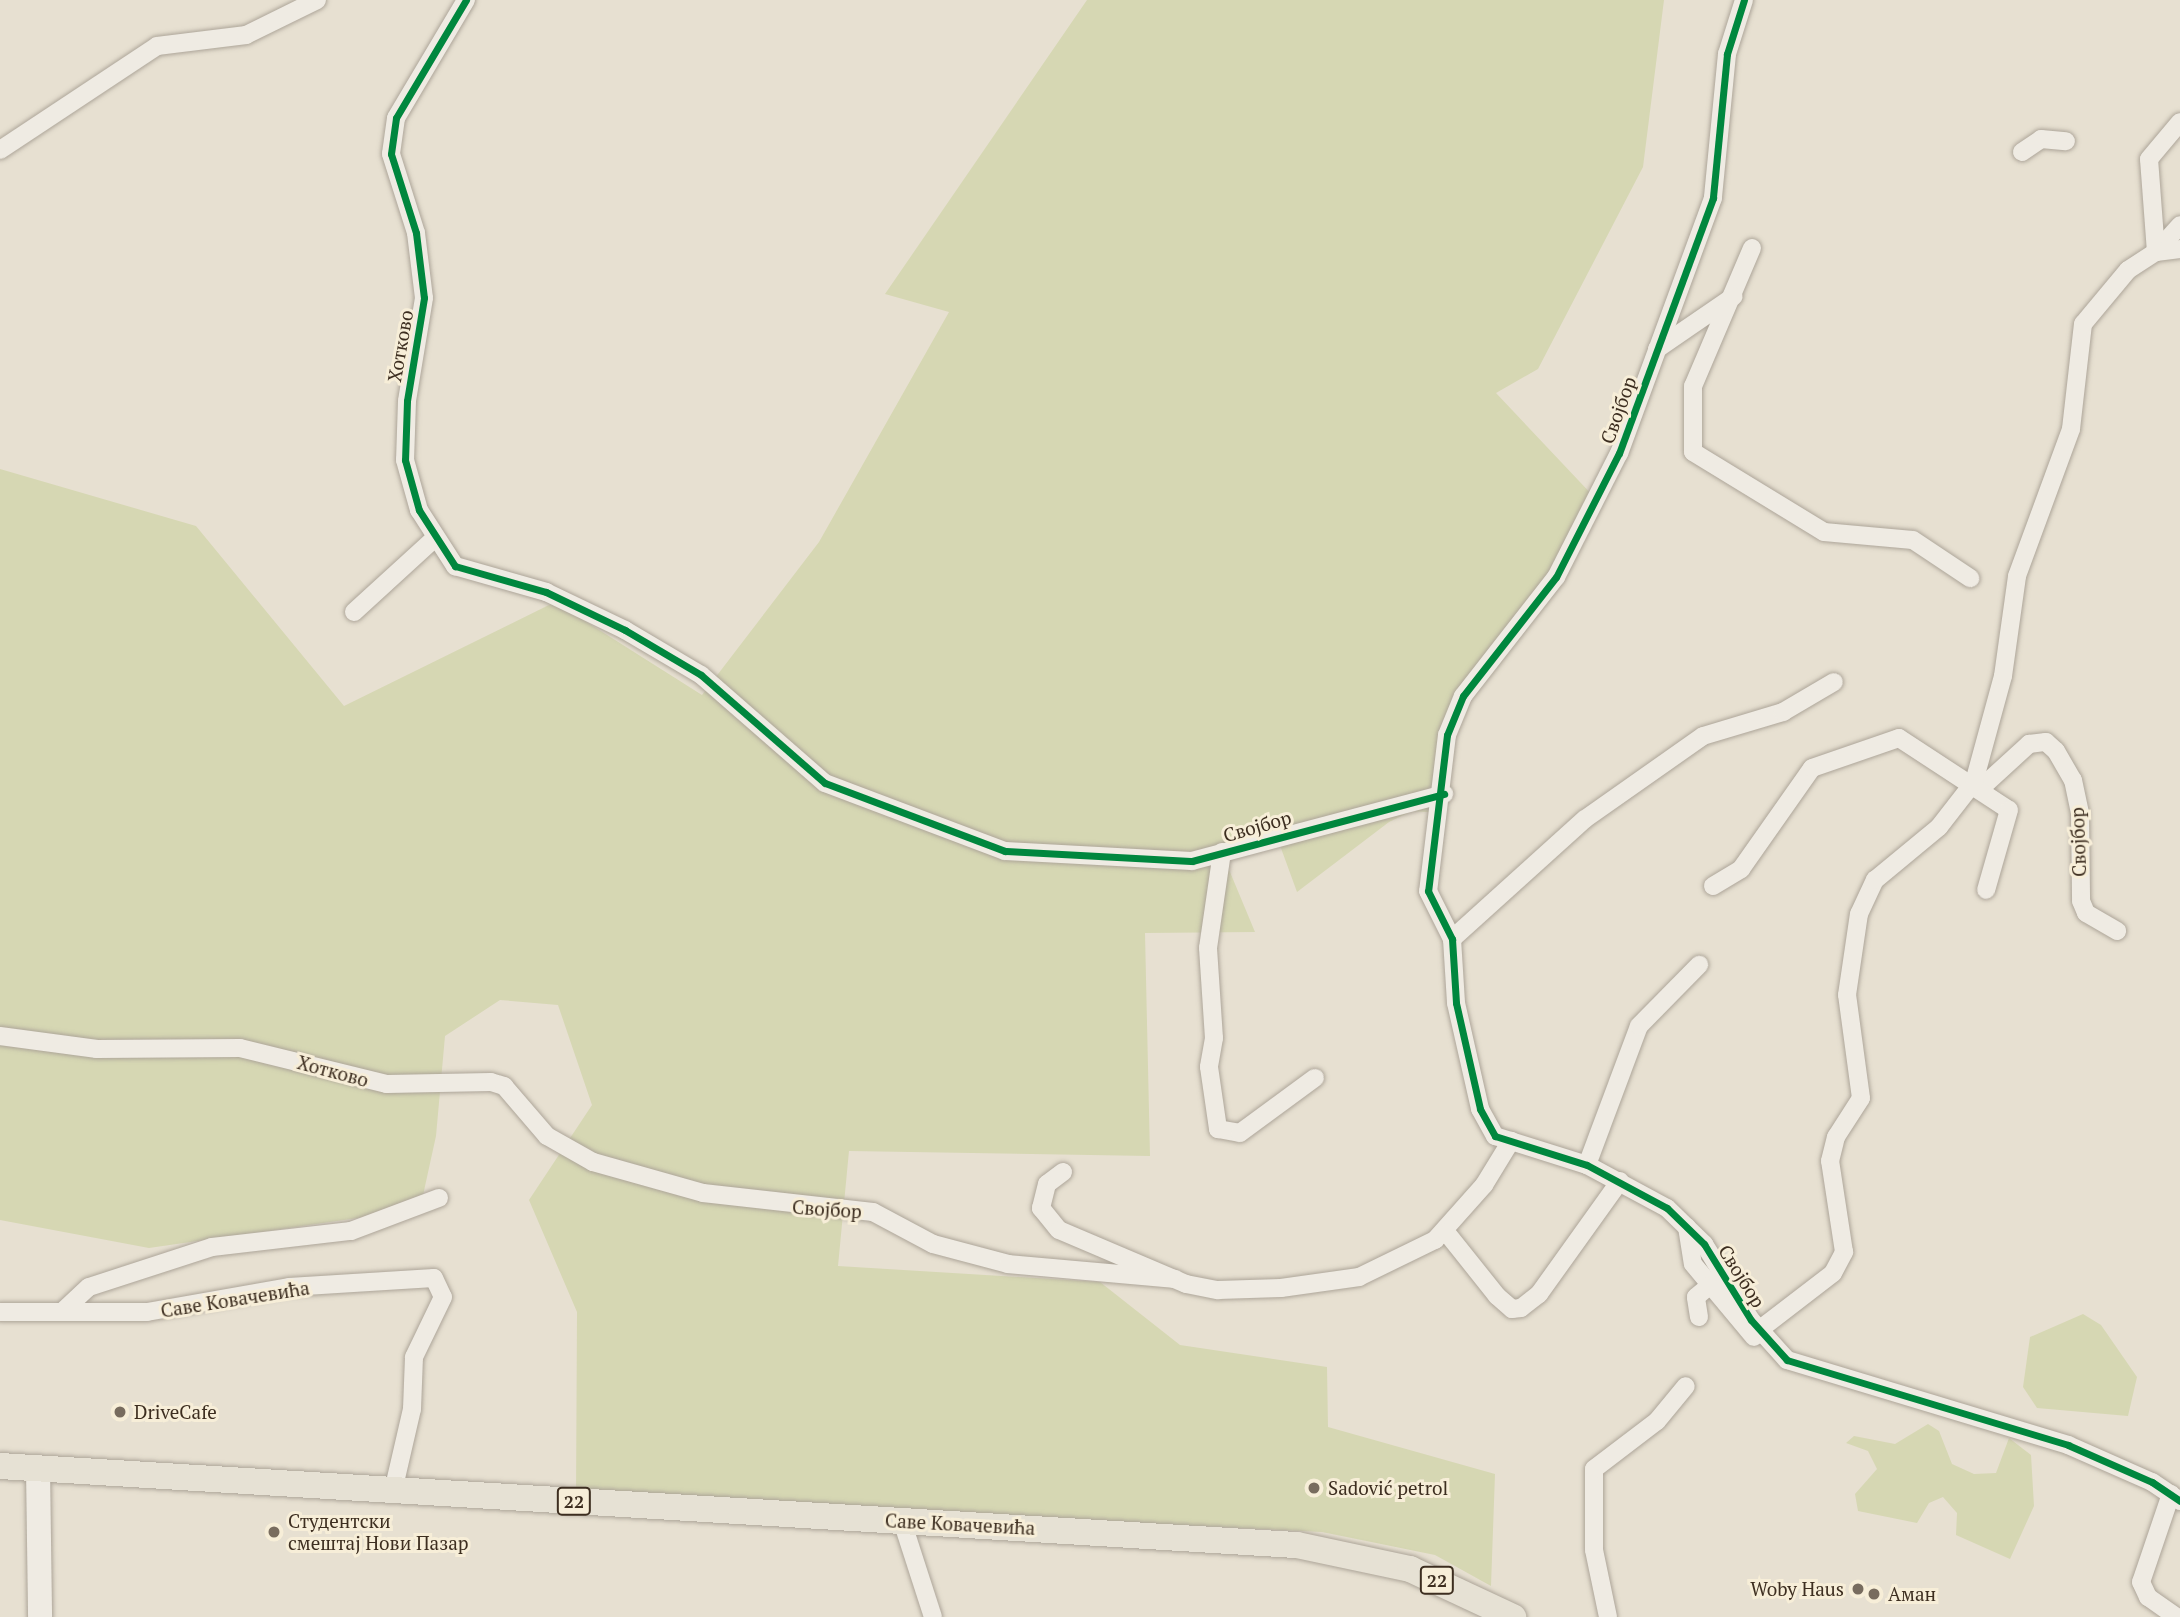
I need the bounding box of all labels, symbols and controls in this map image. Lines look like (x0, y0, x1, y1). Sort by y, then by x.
street label: Хотково (382, 308, 418, 384)
street label: Својбор (1595, 373, 1641, 447)
street label: Својбор (1220, 805, 1294, 847)
street label: Својбор (2065, 807, 2091, 877)
street label: Хотково (295, 1051, 371, 1091)
street label: Својбор (791, 1195, 863, 1223)
street label: Својбор (1714, 1240, 1770, 1312)
street label: Саве Ковачевића (159, 1276, 311, 1322)
place label: DriveCafe (134, 1401, 217, 1423)
marker: DriveCafe (112, 1404, 128, 1420)
place label: Sadović petrol (1328, 1477, 1448, 1499)
marker: Sadović petrol (1306, 1480, 1322, 1496)
road number: 22 (556, 1486, 592, 1516)
street label: Саве Ковачевића (884, 1509, 1036, 1539)
place label: Студентски смештај Нови Пазар (288, 1510, 468, 1554)
marker: Студентски смештај Нови Пазар (266, 1524, 282, 1540)
road number: 22 (1420, 1566, 1454, 1595)
place label: Woby Haus (1750, 1578, 1844, 1600)
marker: Woby Haus (1850, 1581, 1866, 1597)
place label: Аман (1888, 1583, 1936, 1605)
marker: Аман (1866, 1586, 1882, 1602)

